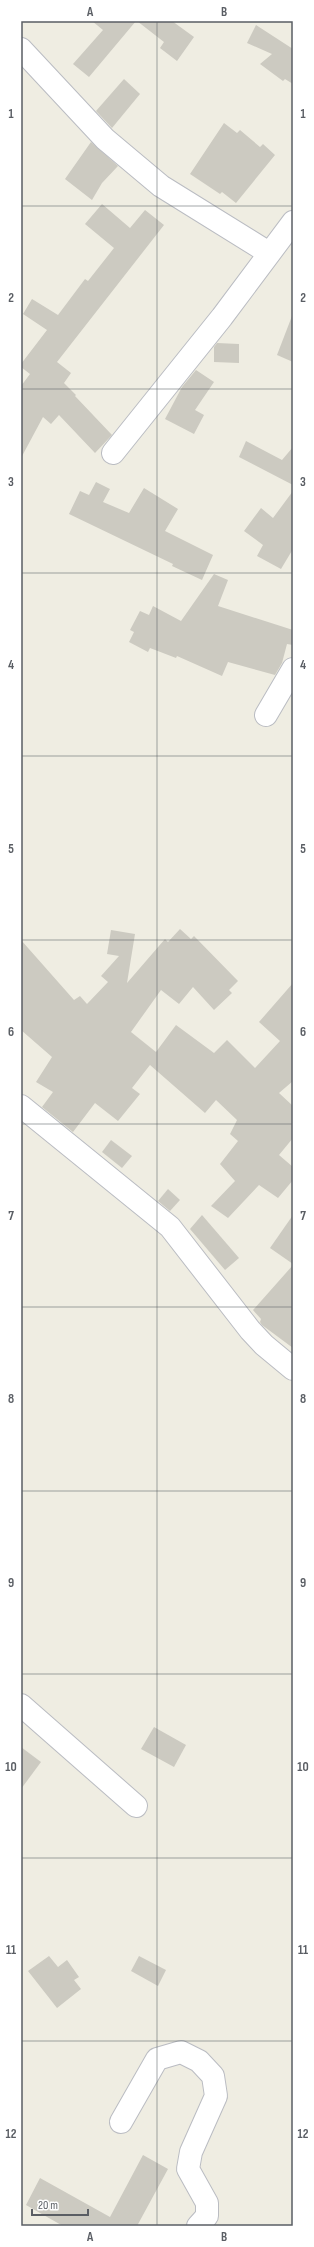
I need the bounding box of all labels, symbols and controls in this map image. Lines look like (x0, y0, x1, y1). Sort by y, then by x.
text: A (86, 4, 94, 20)
text: B (221, 4, 227, 20)
text: 1 (8, 106, 14, 122)
text: 1 (300, 106, 306, 122)
text: 2 (8, 290, 14, 306)
text: 2 (300, 290, 306, 306)
text: 3 (8, 474, 14, 490)
text: 3 (300, 474, 306, 490)
text: 4 (8, 657, 14, 673)
text: 4 (300, 657, 306, 673)
text: 5 (8, 841, 14, 857)
text: 5 (300, 841, 306, 857)
text: 6 (8, 1024, 14, 1040)
text: 6 (300, 1024, 306, 1040)
text: 7 (8, 1208, 14, 1224)
text: 7 (300, 1208, 306, 1224)
text: 8 (8, 1391, 14, 1407)
text: 8 (300, 1391, 306, 1407)
text: 9 (8, 1575, 14, 1591)
text: 9 (300, 1575, 306, 1591)
text: 10 (5, 1759, 17, 1775)
text: 10 (297, 1759, 309, 1775)
text: 11 (6, 1942, 16, 1958)
text: 11 (298, 1942, 308, 1958)
text: 12 (6, 2126, 17, 2142)
text: 12 (298, 2126, 309, 2142)
scale bar (32, 2191, 88, 2217)
text: 20 m (38, 2198, 58, 2213)
text: A (86, 2229, 94, 2245)
text: B (221, 2229, 227, 2245)

